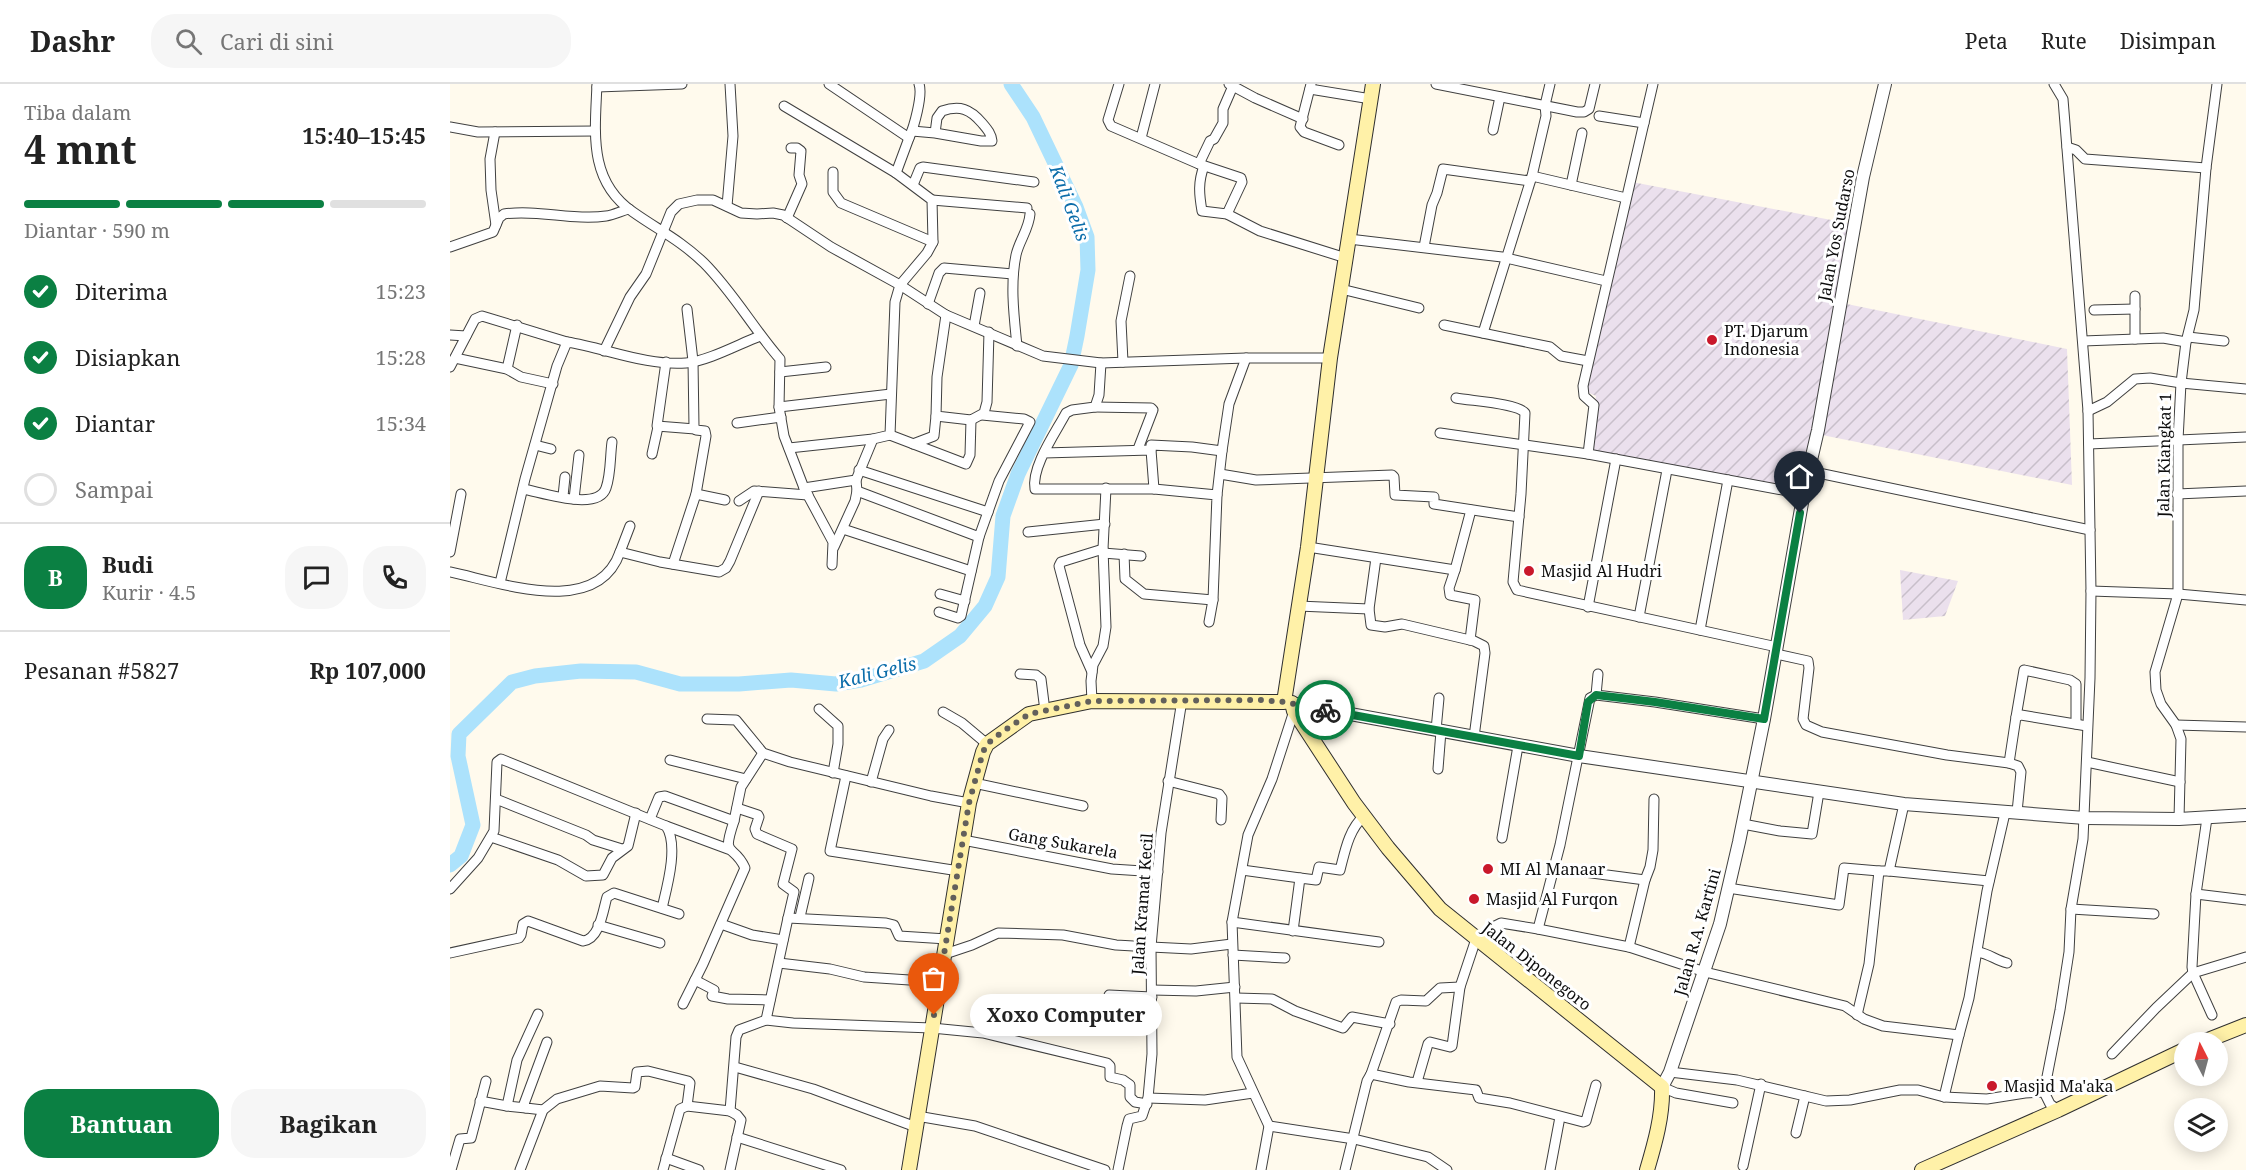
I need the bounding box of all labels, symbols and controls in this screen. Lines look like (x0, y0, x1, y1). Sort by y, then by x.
search box (151, 14, 571, 68)
text: Dashr (30, 22, 115, 60)
icon: search (172, 25, 205, 58)
text: Cari di sini (220, 26, 334, 56)
text: Peta (1965, 27, 2008, 55)
text: Rute (2041, 27, 2087, 55)
text: Disimpan (2120, 27, 2216, 55)
text: Tiba dalam (24, 99, 131, 126)
text: 15:40–15:45 (302, 120, 426, 150)
text: 4 mnt (24, 122, 136, 175)
water label: Kali Gelis (1044, 161, 1095, 244)
street label: Jalan Yos Sudarso (1812, 167, 1860, 304)
text: Diantar · 590 m (24, 217, 170, 244)
icon: check (24, 275, 57, 308)
text: Diterima (75, 276, 168, 306)
text: 15:23 (376, 278, 426, 305)
place label: PT. Djarum Indonesia (1724, 320, 1808, 360)
marker: PT. Djarum Indonesia (1705, 333, 1719, 347)
icon: check (24, 341, 57, 374)
text: Disiapkan (75, 342, 180, 372)
text: 15:28 (376, 344, 426, 371)
street label: Jalan Kiangkat 1 (2152, 393, 2176, 518)
icon: check (24, 407, 57, 440)
text: Diantar (75, 408, 155, 438)
text: 15:34 (376, 410, 426, 437)
pin (1774, 451, 1825, 513)
icon: home (1783, 460, 1816, 493)
text: Sampai (75, 474, 153, 504)
button: chat (285, 546, 348, 609)
button: phone (363, 546, 426, 609)
text: Budi (102, 549, 153, 579)
place label: Masjid Al Hudri (1541, 560, 1662, 582)
text: B (48, 562, 63, 592)
marker: Masjid Al Hudri (1522, 564, 1536, 578)
text: Kurir · 4.5 (102, 579, 196, 606)
water label: Kali Gelis (834, 651, 919, 694)
text: Pesanan #5827 (24, 655, 179, 685)
text: Rp 107,000 (309, 655, 426, 685)
courier (1295, 680, 1355, 740)
icon: bike (1309, 694, 1342, 727)
street label: Gang Sukarela (1007, 823, 1119, 863)
street label: Jalan Kramat Kecil (1126, 832, 1158, 977)
place label: MI Al Manaar (1500, 858, 1606, 880)
marker: MI Al Manaar (1481, 862, 1495, 876)
street label: Jalan R.A. Kartini (1668, 866, 1726, 999)
place label: Masjid Al Furqon (1486, 888, 1618, 910)
marker: Masjid Al Furqon (1467, 892, 1481, 906)
street label: Jalan Diponegoro (1477, 916, 1596, 1015)
pin (908, 953, 959, 1015)
icon: bag (917, 962, 950, 995)
callout: Xoxo Computer (970, 994, 1162, 1036)
text: Xoxo Computer (987, 1001, 1145, 1028)
north arrow (2174, 1032, 2228, 1086)
map controls (2174, 1032, 2228, 1152)
place label: Masjid Ma'aka (2004, 1075, 2113, 1097)
marker: Masjid Ma'aka (1985, 1079, 1999, 1093)
button: Bantuan (24, 1089, 219, 1158)
button: Bagikan (231, 1089, 426, 1158)
button: layers (2174, 1098, 2228, 1152)

